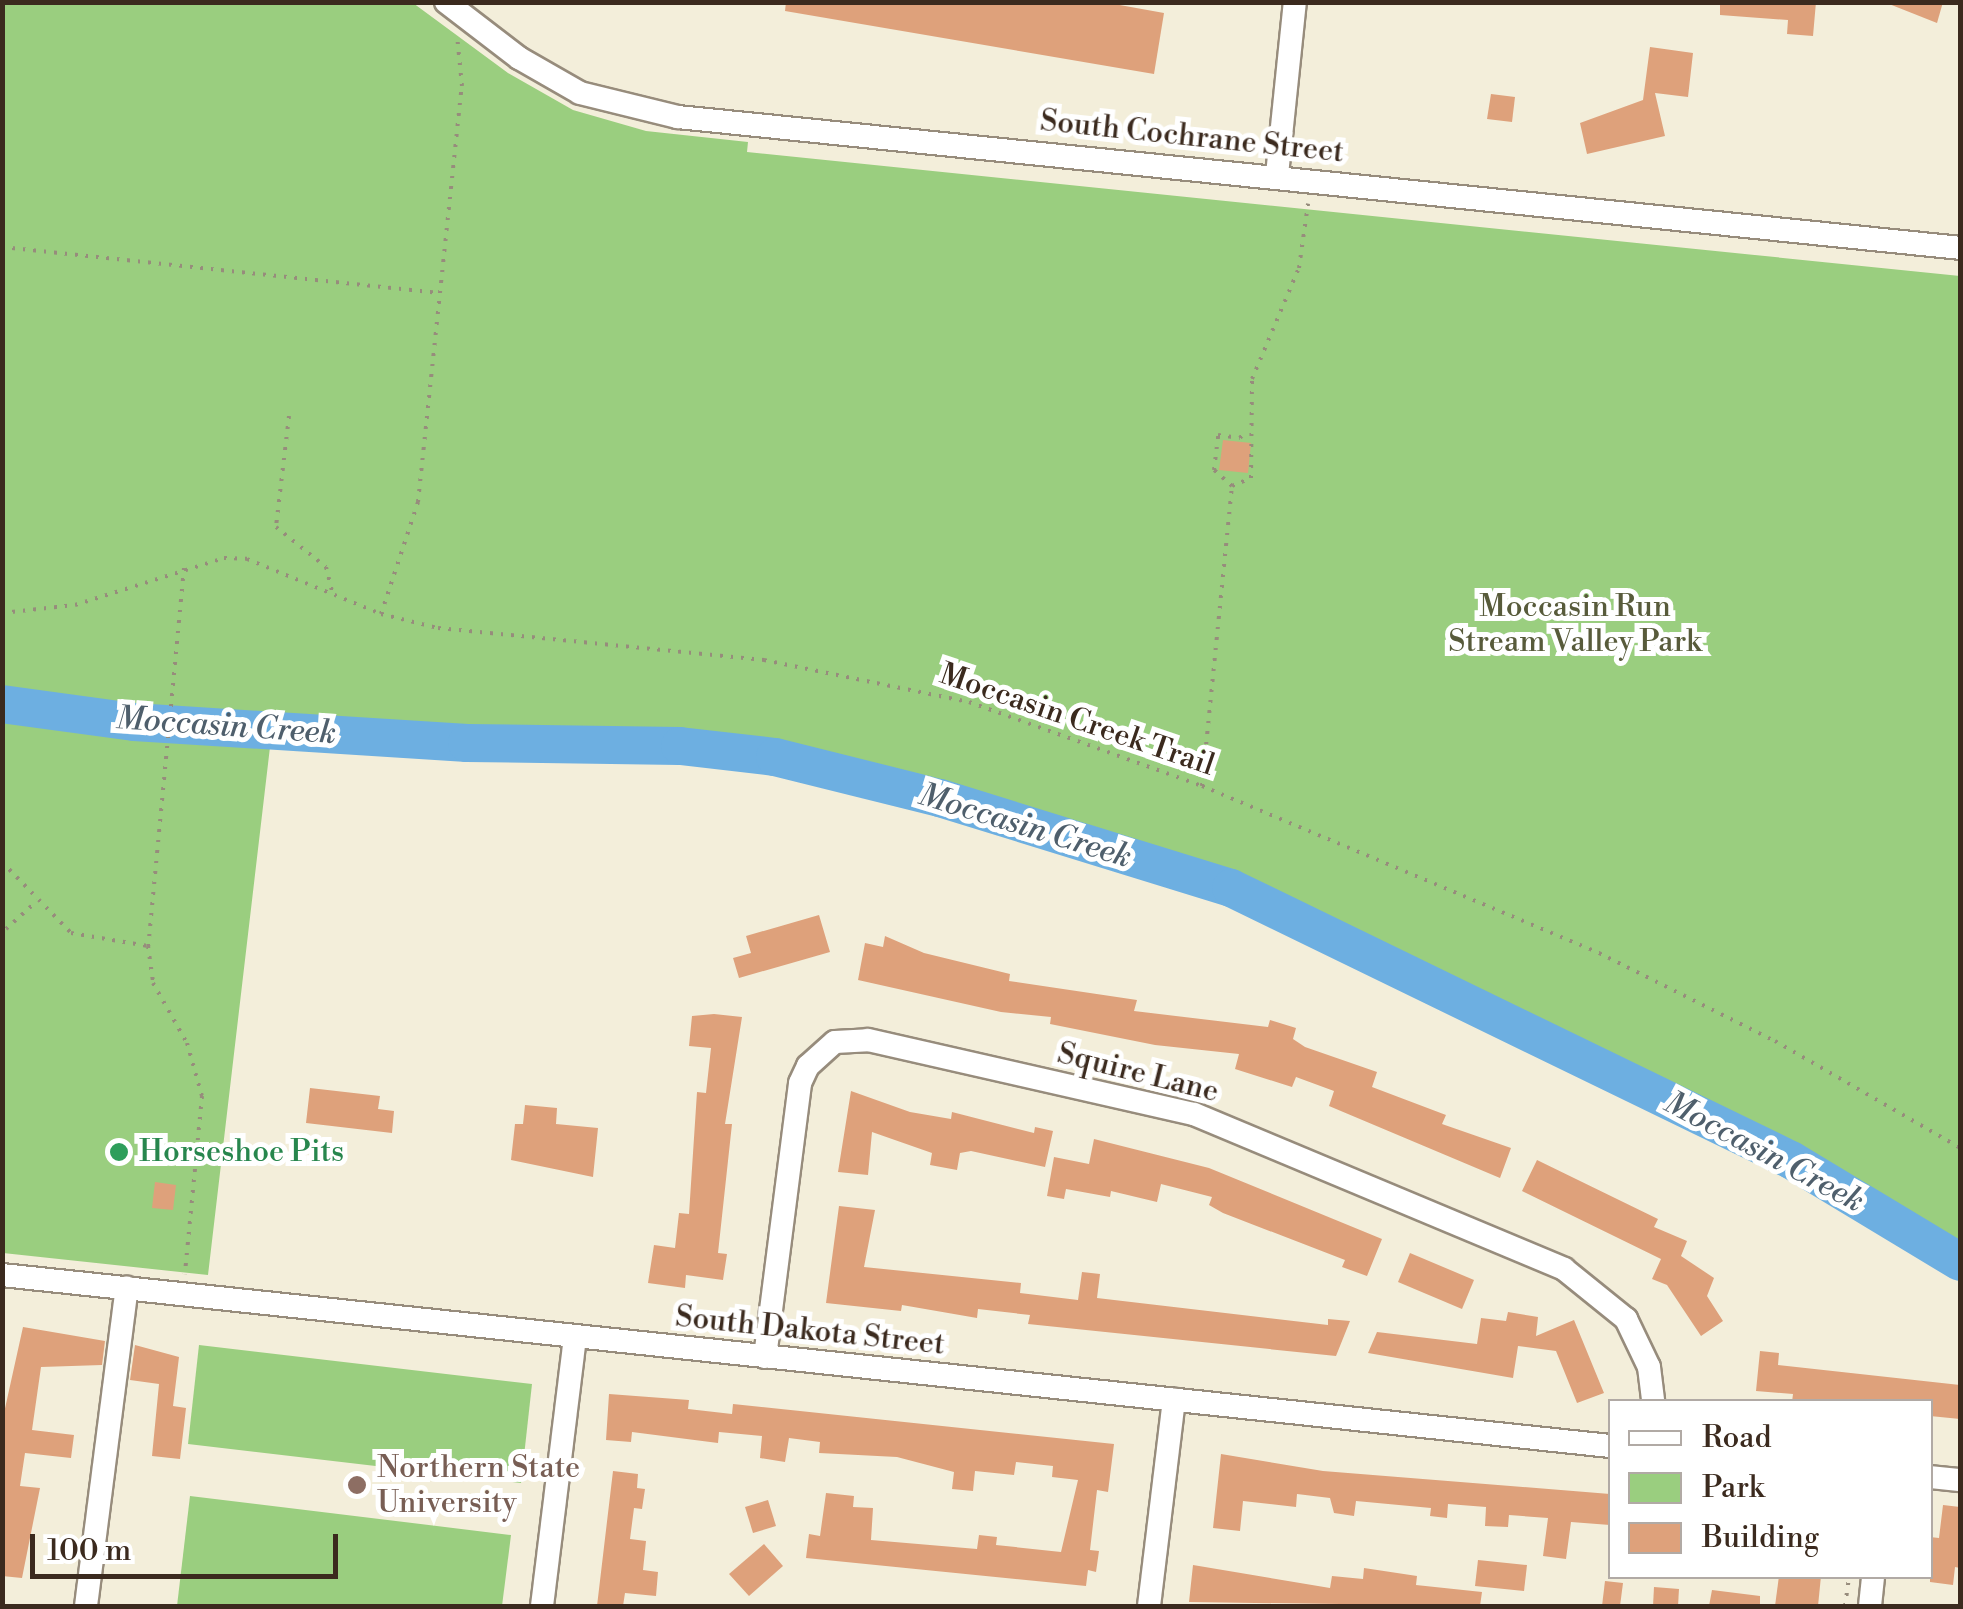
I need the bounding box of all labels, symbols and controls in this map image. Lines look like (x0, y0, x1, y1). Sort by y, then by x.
street label: South Cochrane Street (1038, 103, 1346, 171)
park label: Moccasin Run Stream Valley Park (1448, 589, 1702, 660)
street label: Moccasin Creek Trail (935, 656, 1219, 784)
water label: Moccasin Creek (115, 699, 337, 753)
water label: Moccasin Creek (914, 775, 1136, 877)
street label: Squire Lane (1054, 1036, 1222, 1110)
water label: Moccasin Creek (1658, 1083, 1870, 1221)
place label: Horseshoe Pits (139, 1134, 344, 1170)
marker: Horseshoe Pits (108, 1141, 130, 1163)
street label: South Dakota Street (674, 1299, 946, 1363)
legend (1608, 1399, 1933, 1579)
text: Road (1702, 1419, 1772, 1457)
place label: Northern State University (377, 1450, 580, 1520)
text: Park (1702, 1469, 1764, 1507)
marker: Northern State University (346, 1474, 368, 1496)
scale bar (35, 1514, 342, 1576)
text: Building (1702, 1519, 1819, 1557)
text: 100 m (47, 1532, 131, 1570)

